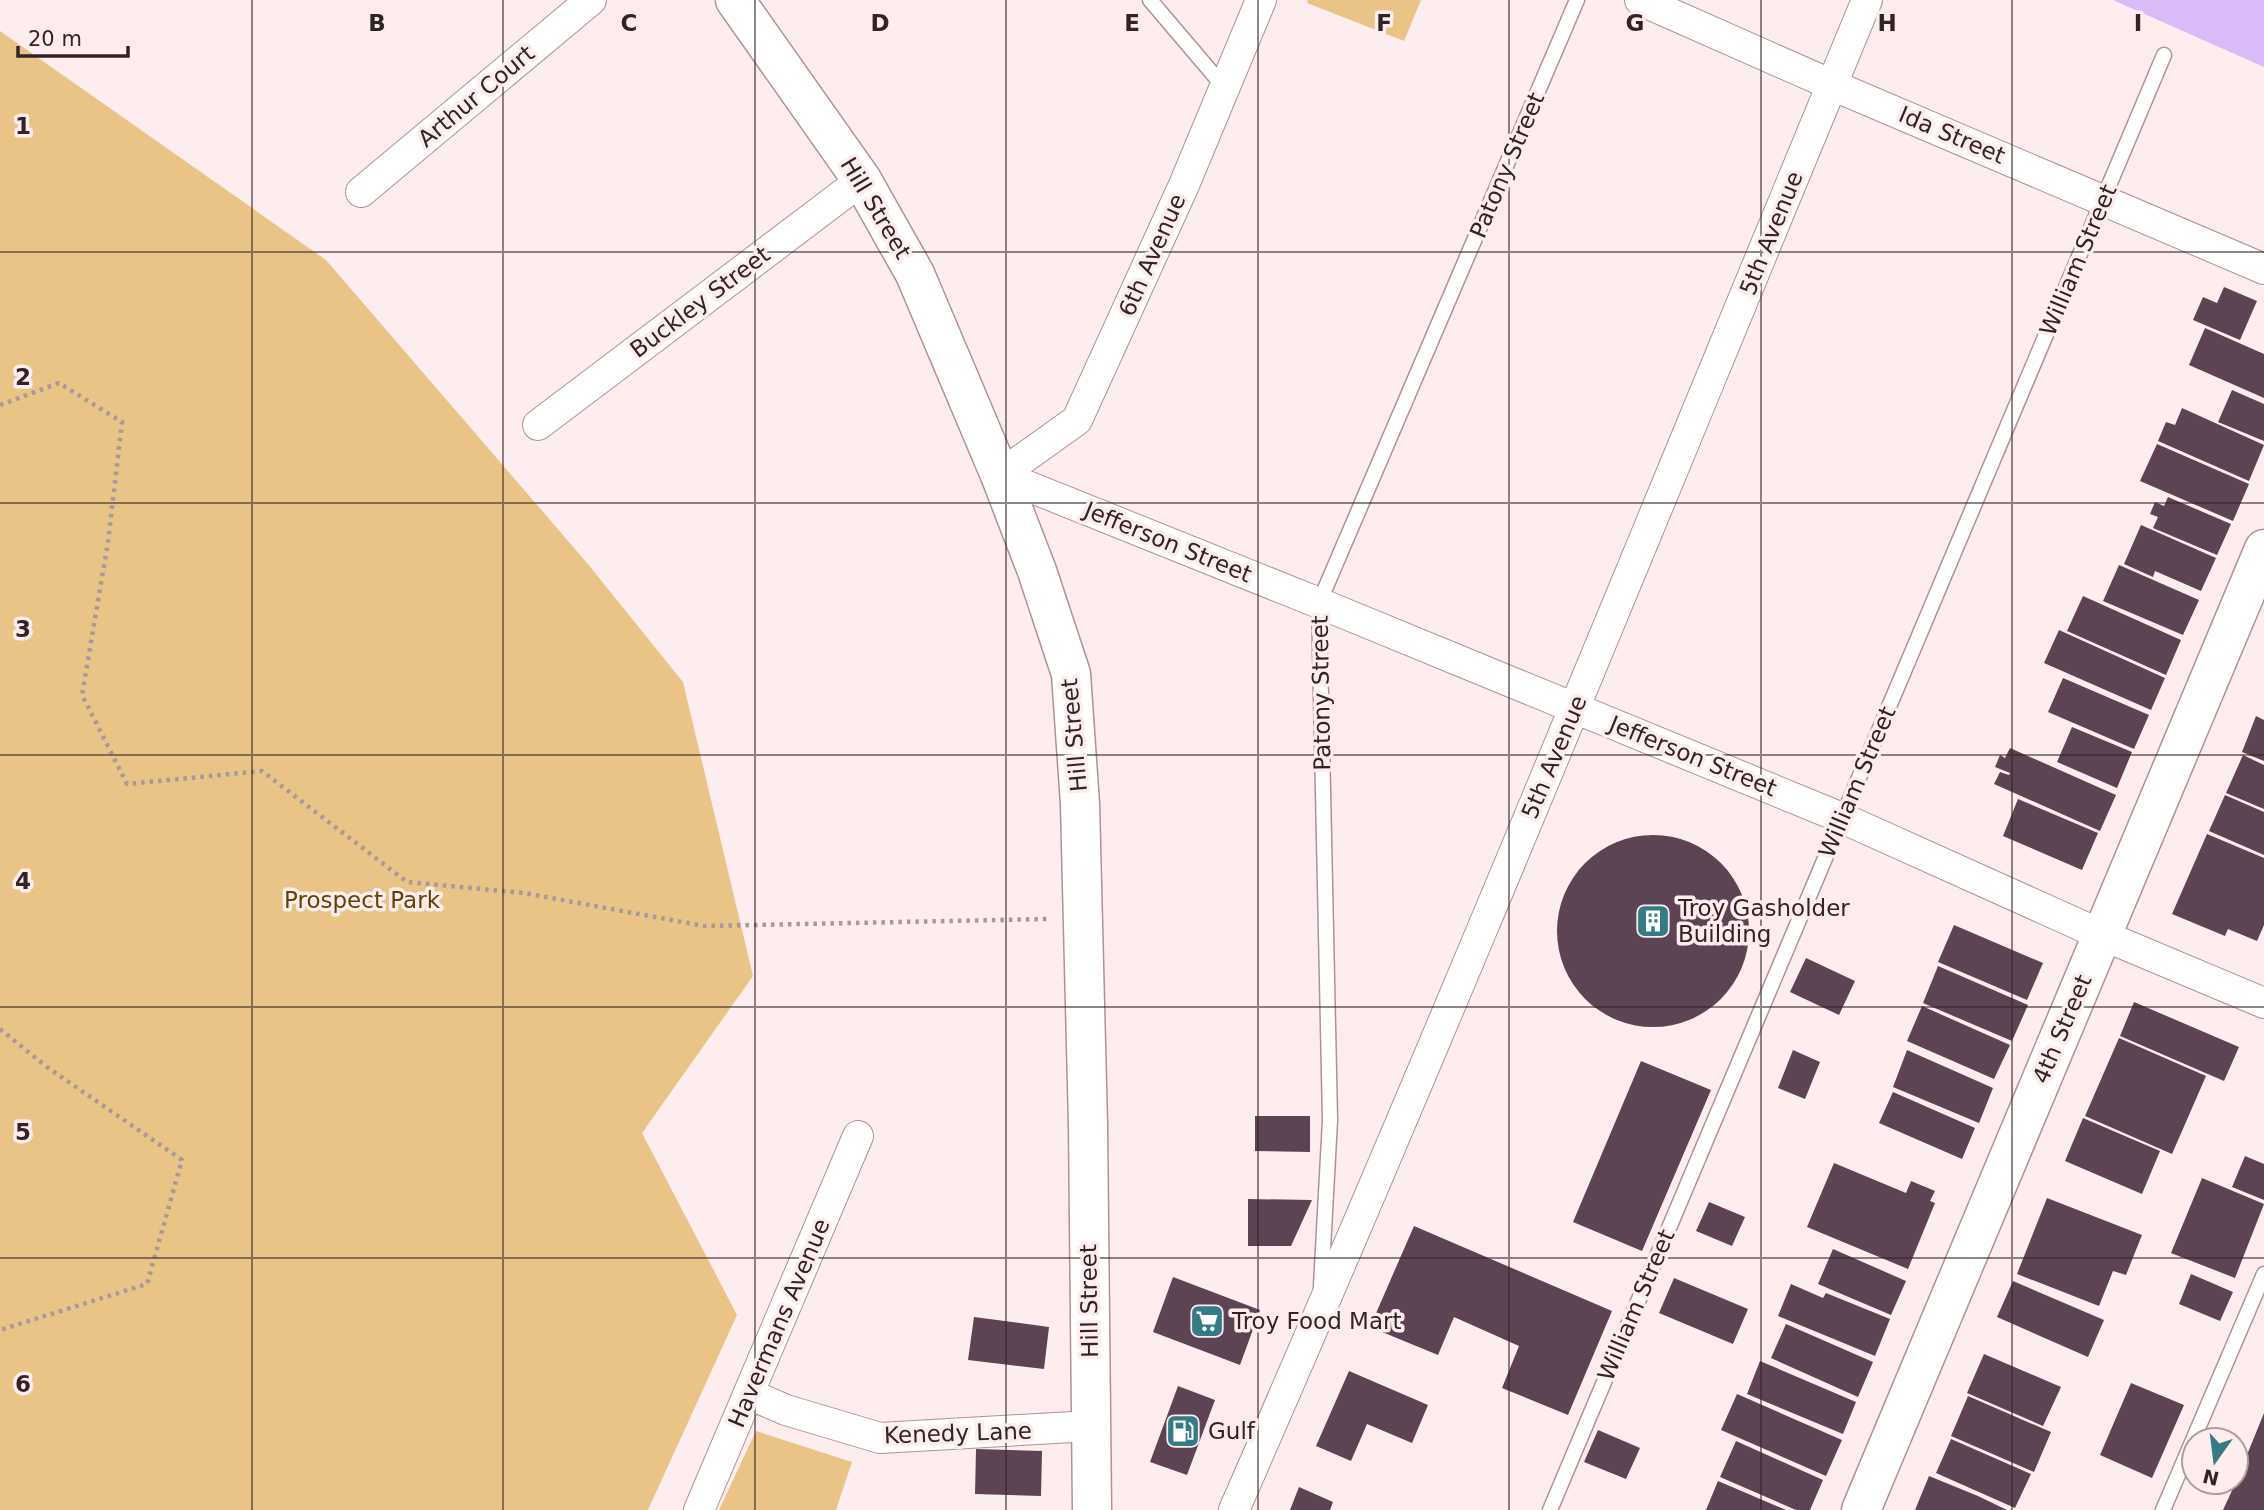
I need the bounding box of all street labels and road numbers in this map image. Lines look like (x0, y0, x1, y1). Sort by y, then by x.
street label: Arthur Court (413, 40, 539, 152)
street label: Patony Street (1465, 88, 1549, 242)
street label: Ida Street (1895, 101, 2009, 169)
street label: Hill Street (836, 153, 916, 263)
street label: 5th Avenue (1734, 167, 1808, 299)
street label: William Street (2034, 181, 2122, 339)
street label: 6th Avenue (1113, 190, 1191, 320)
street label: Buckley Street (625, 241, 775, 363)
street label: Jefferson Street (1079, 496, 1255, 587)
street label: Patony Street (1307, 615, 1335, 771)
street label: Hill Street (1056, 677, 1092, 793)
street label: 5th Avenue (1516, 692, 1592, 822)
street label: William Street (1813, 703, 1901, 861)
street label: Jefferson Street (1604, 710, 1780, 801)
street label: 4th Street (2027, 971, 2097, 1087)
street label: Havermans Avenue (723, 1215, 835, 1431)
street label: William Street (1592, 1226, 1680, 1384)
street label: Hill Street (1075, 1244, 1103, 1358)
street label: Kenedy Lane (884, 1417, 1032, 1449)

